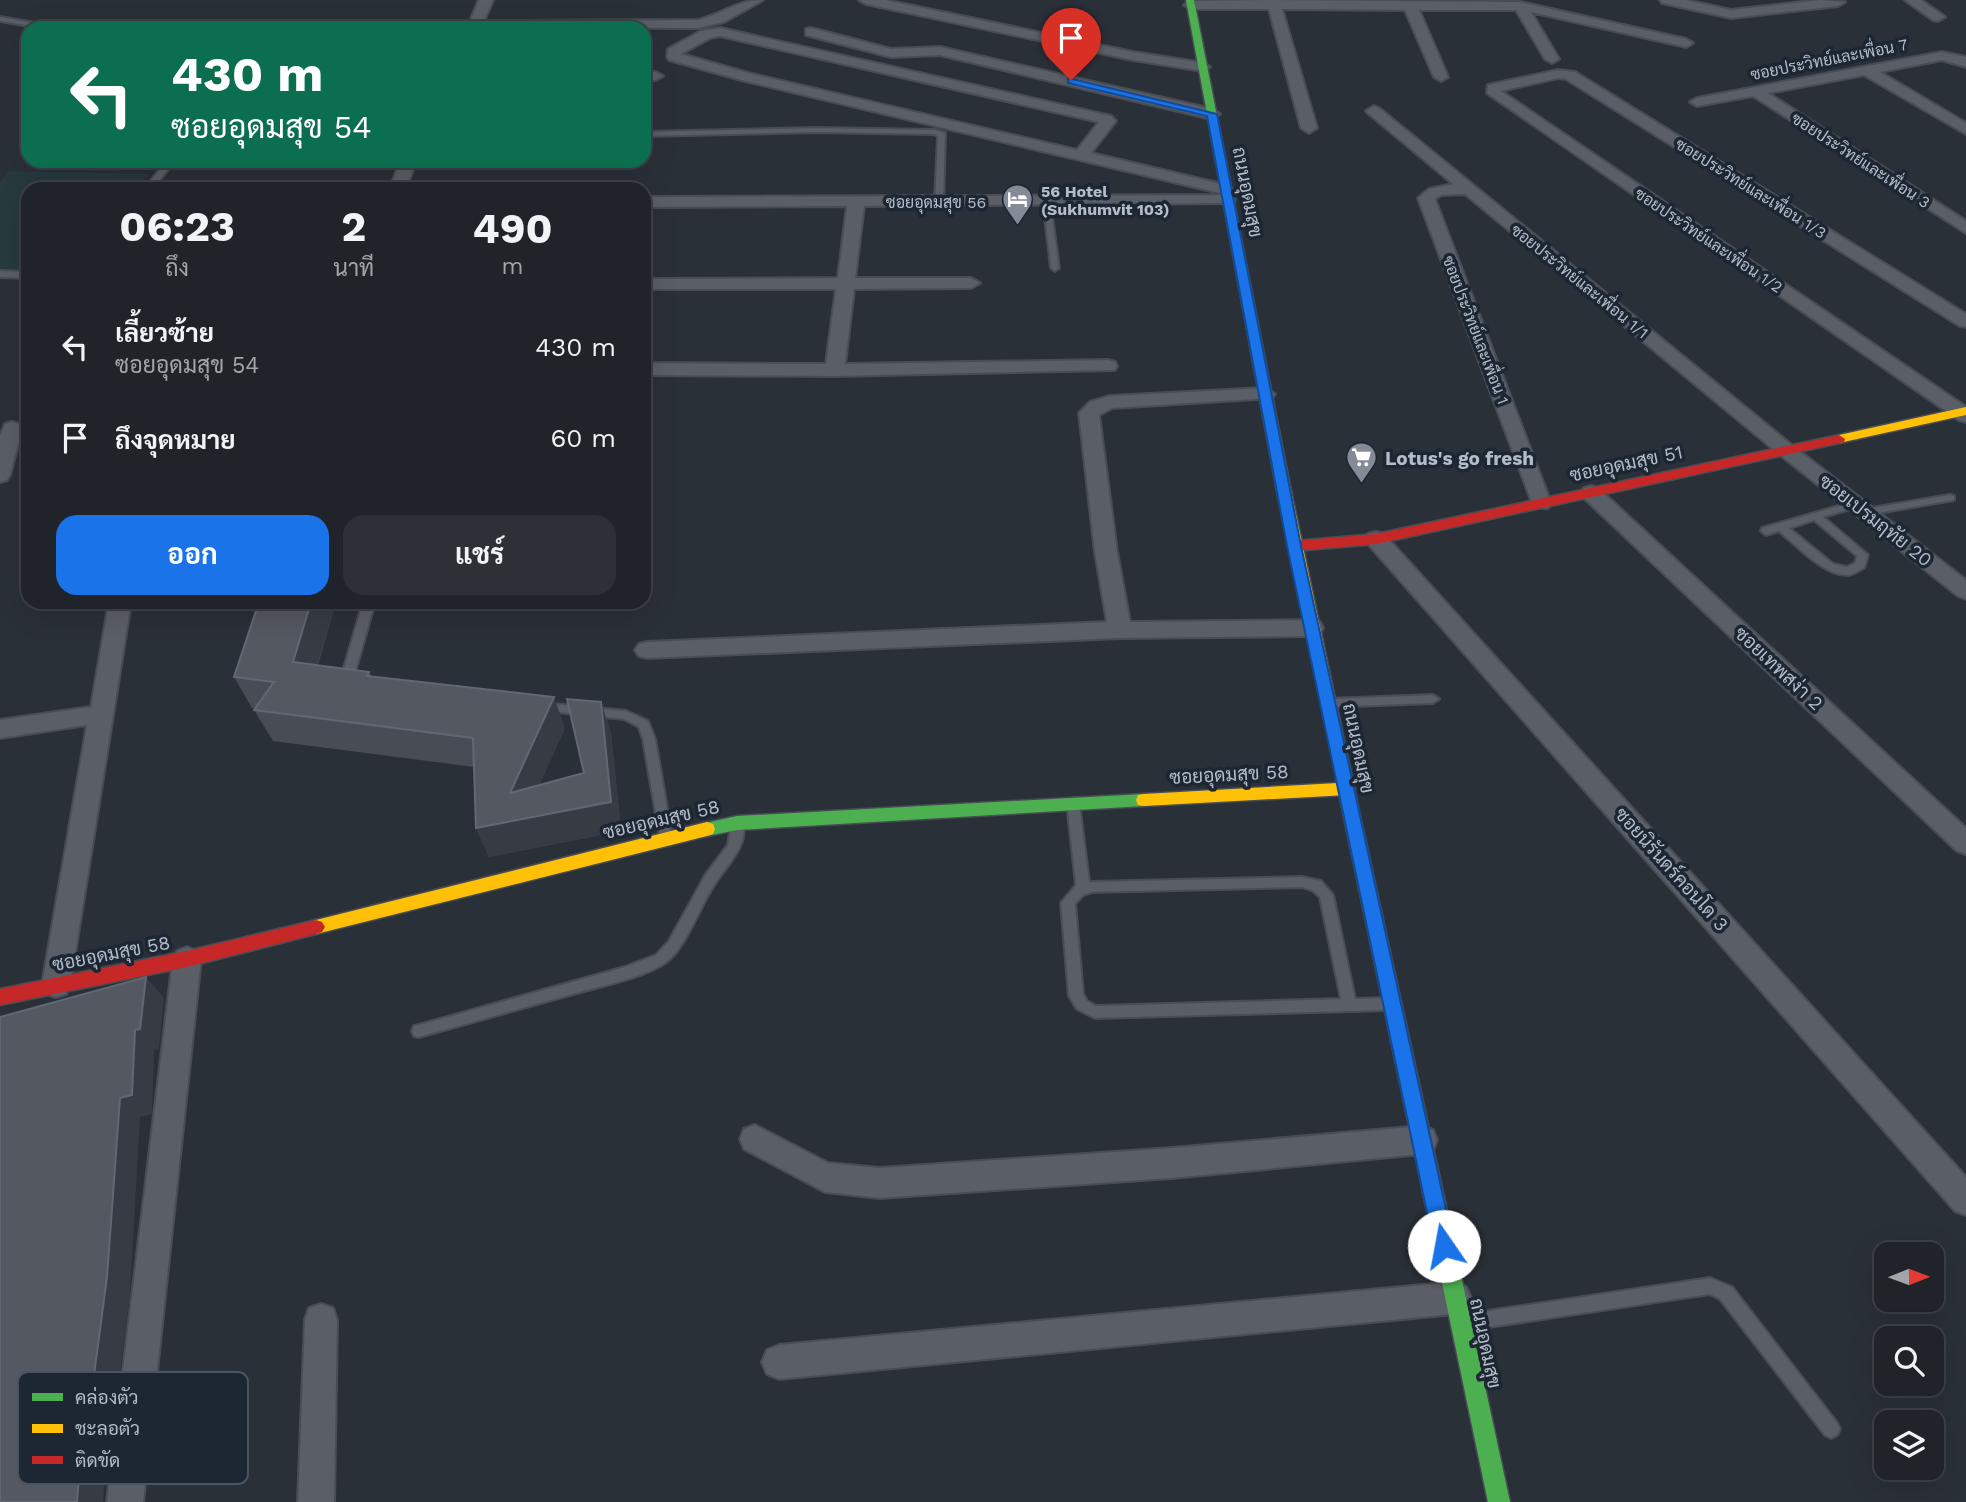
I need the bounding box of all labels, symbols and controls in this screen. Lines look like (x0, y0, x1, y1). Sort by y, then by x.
pin (1041, 8, 1101, 80)
icon: arrive (1052, 19, 1090, 57)
street label: ซอยประวิทย์และเพื่อน 7 (1748, 30, 1909, 84)
text: 430 m (171, 45, 323, 103)
icon: left (56, 49, 147, 140)
street label: ซอยประวิทย์และเพื่อน 3 (1788, 104, 1936, 212)
text: ซอยอุดมสุข 54 (171, 108, 372, 146)
street label: ซอยประวิทย์และเพื่อน 1/3 (1672, 130, 1832, 243)
street label: ถนนอุดมสุข (1226, 145, 1268, 239)
street label: ซอยประวิทย์และเพื่อน 1/2 (1631, 180, 1789, 297)
place label: 56 Hotel (Sukhumvit 103) (1041, 182, 1170, 219)
hotel icon: 56 Hotel (Sukhumvit 103) (1001, 183, 1035, 227)
street label: ซอยอุดมสุข 56 (886, 193, 986, 214)
text: 06:23 (119, 202, 235, 251)
text: 2 (341, 202, 366, 251)
text: 490 (473, 204, 553, 253)
street label: ซอยประวิทย์และเพื่อน 1/1 (1507, 216, 1655, 343)
street label: ซอยประวิทย์และเพื่อน 1 (1438, 251, 1517, 407)
text: m (502, 253, 524, 280)
text: ถึง (165, 255, 189, 282)
text: นาที (333, 255, 374, 282)
text: เลี้ยวซ้าย (115, 318, 214, 348)
icon: left (56, 328, 94, 366)
text: 430 m (535, 332, 616, 362)
text: ซอยอุดมสุข 54 (115, 352, 259, 379)
icon: arrive (56, 419, 94, 457)
text: 60 m (550, 423, 616, 453)
text: ถึงจุดหมาย (115, 425, 236, 455)
street label: ซอยอุดมสุข 51 (1567, 440, 1685, 488)
supermarket icon: Lotus's go fresh (1345, 441, 1379, 485)
place label: Lotus's go fresh (1385, 447, 1534, 470)
street label: ซอยเปรมฤทัย 20 (1815, 469, 1937, 572)
button: ออก (56, 515, 329, 595)
button: แชร์ (343, 515, 616, 595)
street label: ซอยเทพสง่า 2 (1730, 622, 1828, 715)
street label: ถนนอุดมสุข (1337, 701, 1379, 796)
street label: ซอยอุดมสุข 58 (1169, 760, 1289, 790)
street label: ซอยอุดมสุข 58 (600, 795, 722, 845)
street label: ซอยนิรันดร์คอนโด 3 (1610, 802, 1734, 936)
street label: ซอยอุดมสุข 58 (50, 931, 172, 977)
position arrow (1407, 1209, 1481, 1283)
north arrow (1874, 1242, 1944, 1312)
map controls (1874, 1242, 1944, 1480)
street label: ถนนอุดมสุข (1464, 1296, 1506, 1391)
button: search (1874, 1326, 1944, 1396)
legend (18, 1372, 248, 1484)
text: คล่องตัว (75, 1386, 139, 1409)
button: layers (1874, 1410, 1944, 1480)
text: ชะลอตัว (75, 1417, 140, 1440)
text: ติดขัด (75, 1449, 120, 1472)

